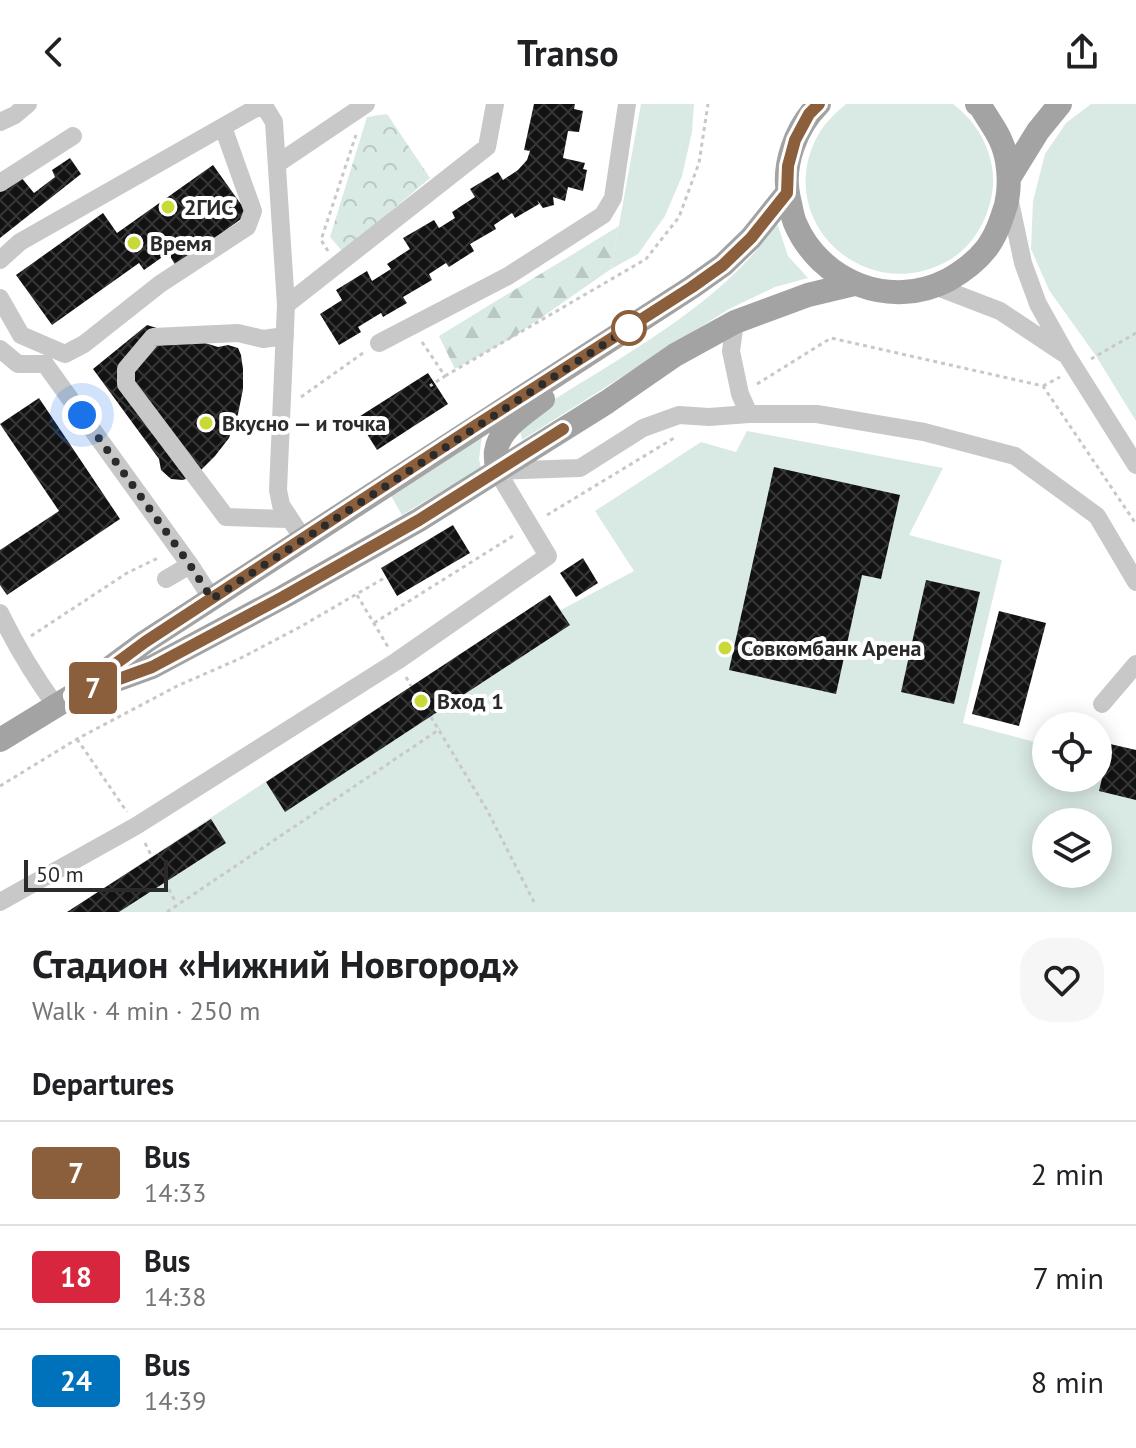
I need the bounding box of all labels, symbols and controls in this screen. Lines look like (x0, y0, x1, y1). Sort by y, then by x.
text: Transo (517, 29, 619, 76)
icon: back (32, 30, 76, 74)
icon: share (1060, 30, 1104, 74)
place label: 2ГИС (184, 193, 234, 221)
marker: 2ГИС (159, 198, 177, 216)
place label: Время (150, 229, 212, 257)
marker: Время (125, 234, 143, 252)
unlabelled marker (612, 311, 646, 345)
your location (62, 395, 102, 435)
place label: Вкусно — и точка (222, 409, 386, 437)
marker: Вкусно — и точка (197, 414, 215, 432)
place label: Совкомбанк Арена (741, 634, 922, 662)
marker: Совкомбанк Арена (716, 639, 734, 657)
line badge: 7 (67, 662, 119, 714)
text: 7 (85, 669, 101, 706)
place label: Вход 1 (437, 687, 504, 715)
marker: Вход 1 (412, 692, 430, 710)
map controls (1032, 712, 1112, 888)
button: locate (1032, 712, 1112, 792)
button: layers (1032, 808, 1112, 888)
scale bar (24, 856, 168, 892)
text: 50 m (36, 860, 84, 888)
button: heart (1020, 938, 1104, 1022)
text: Стадион «Нижний Новгород» (32, 939, 520, 988)
text: Walk · 4 min · 250 m (32, 994, 260, 1027)
text: Departures (32, 1064, 174, 1103)
text: Bus (144, 1137, 191, 1176)
text: 7 (68, 1154, 84, 1191)
text: 2 min (1031, 1154, 1104, 1193)
text: 14:33 (144, 1176, 206, 1209)
text: Bus (144, 1241, 191, 1280)
text: 18 (60, 1258, 92, 1295)
text: 7 min (1032, 1258, 1104, 1297)
text: 14:38 (144, 1280, 206, 1313)
text: Bus (144, 1345, 191, 1384)
text: 24 (60, 1362, 92, 1399)
text: 8 min (1031, 1362, 1104, 1401)
text: 14:39 (144, 1384, 206, 1417)

